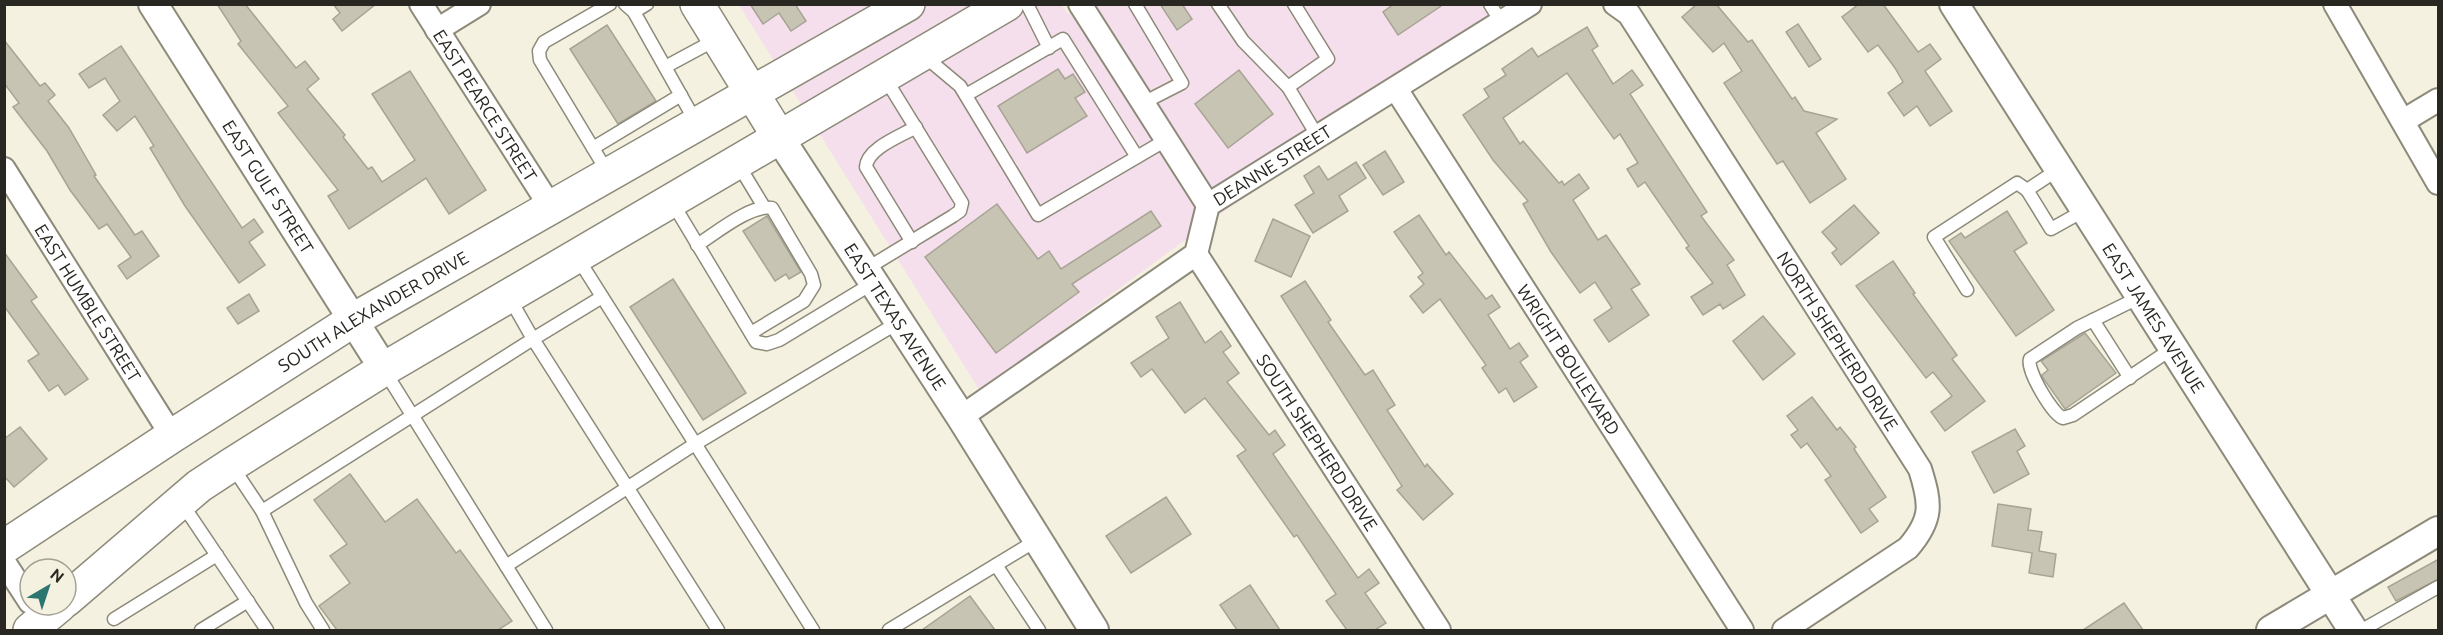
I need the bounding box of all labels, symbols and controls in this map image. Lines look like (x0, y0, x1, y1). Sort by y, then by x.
street label: EAST PEARCE STREET (430, 26, 541, 185)
street label: EAST GULF STREET (219, 116, 318, 257)
street label: DEANNE STREET (1209, 121, 1335, 209)
street label: EAST HUMBLE STREET (31, 220, 145, 385)
street label: EAST TEXAS AVENUE (841, 239, 951, 393)
street label: EAST JAMES AVENUE (2099, 239, 2209, 396)
street label: SOUTH ALEXANDER DRIVE (274, 247, 471, 376)
street label: NORTH SHEPHERD DRIVE (1773, 248, 1903, 434)
street label: WRIGHT BOULEVARD (1514, 281, 1624, 438)
street label: SOUTH SHEPHERD DRIVE (1253, 350, 1382, 534)
north arrow (18, 557, 78, 617)
text: N (47, 565, 68, 586)

